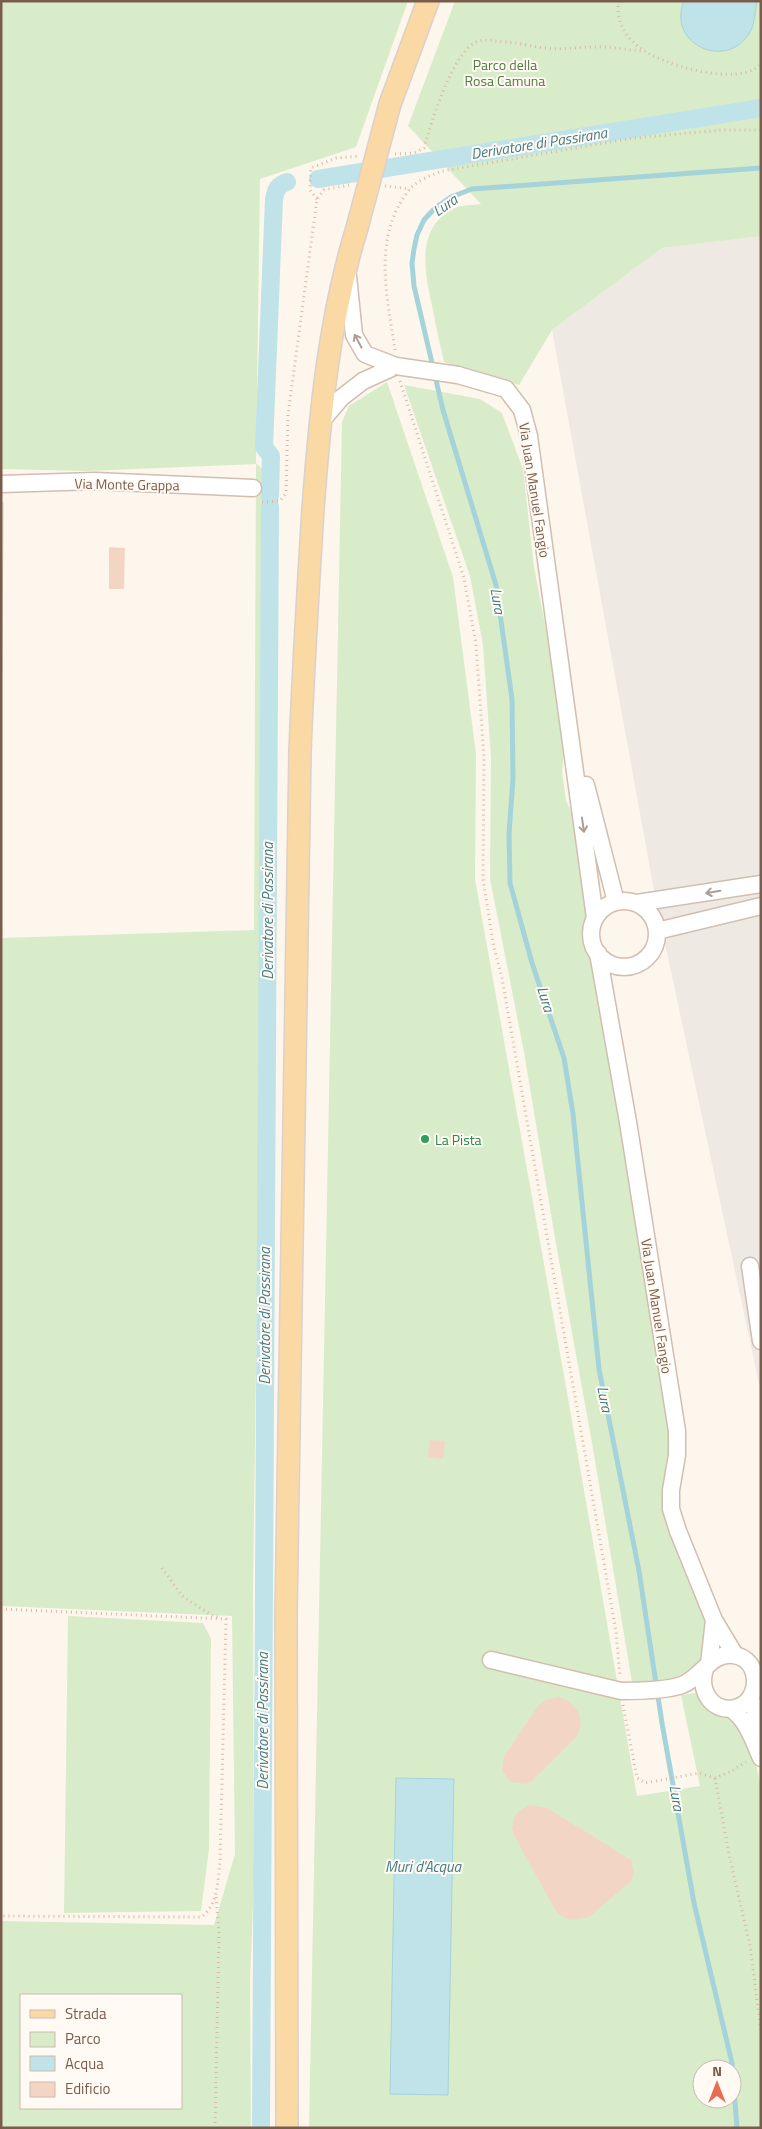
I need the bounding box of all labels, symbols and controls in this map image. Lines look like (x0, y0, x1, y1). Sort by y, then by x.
park label: Parco della Rosa Camuna (465, 54, 545, 91)
water label: Derivatore di Passirana (469, 121, 610, 165)
water label: Lura (428, 187, 463, 222)
one-way arrow (353, 333, 363, 348)
street label: Via Juan Manuel Fangio (514, 421, 556, 559)
street label: Via Monte Grappa (74, 473, 180, 495)
water label: Lura (485, 586, 512, 617)
one-way arrow (578, 817, 588, 833)
water label: Derivatore di Passirana (256, 841, 279, 980)
one-way arrow (705, 887, 721, 897)
water label: Lura (531, 983, 561, 1016)
place label: La Pista (435, 1129, 482, 1150)
marker: La Pista (419, 1133, 431, 1145)
street label: Via Juan Manuel Fangio (636, 1237, 678, 1375)
water label: Derivatore di Passirana (253, 1246, 276, 1385)
water label: Lura (591, 1384, 619, 1415)
water label: Derivatore di Passirana (251, 1651, 274, 1790)
water label: Lura (664, 1783, 691, 1814)
water label: Muri d'Acqua (385, 1855, 463, 1878)
legend (20, 1994, 182, 2109)
text: Strada (65, 2002, 107, 2025)
text: Parco (65, 2027, 101, 2050)
text: Acqua (65, 2052, 104, 2075)
north arrow (692, 2059, 742, 2109)
text: N (712, 2060, 722, 2081)
text: Edificio (65, 2077, 110, 2100)

